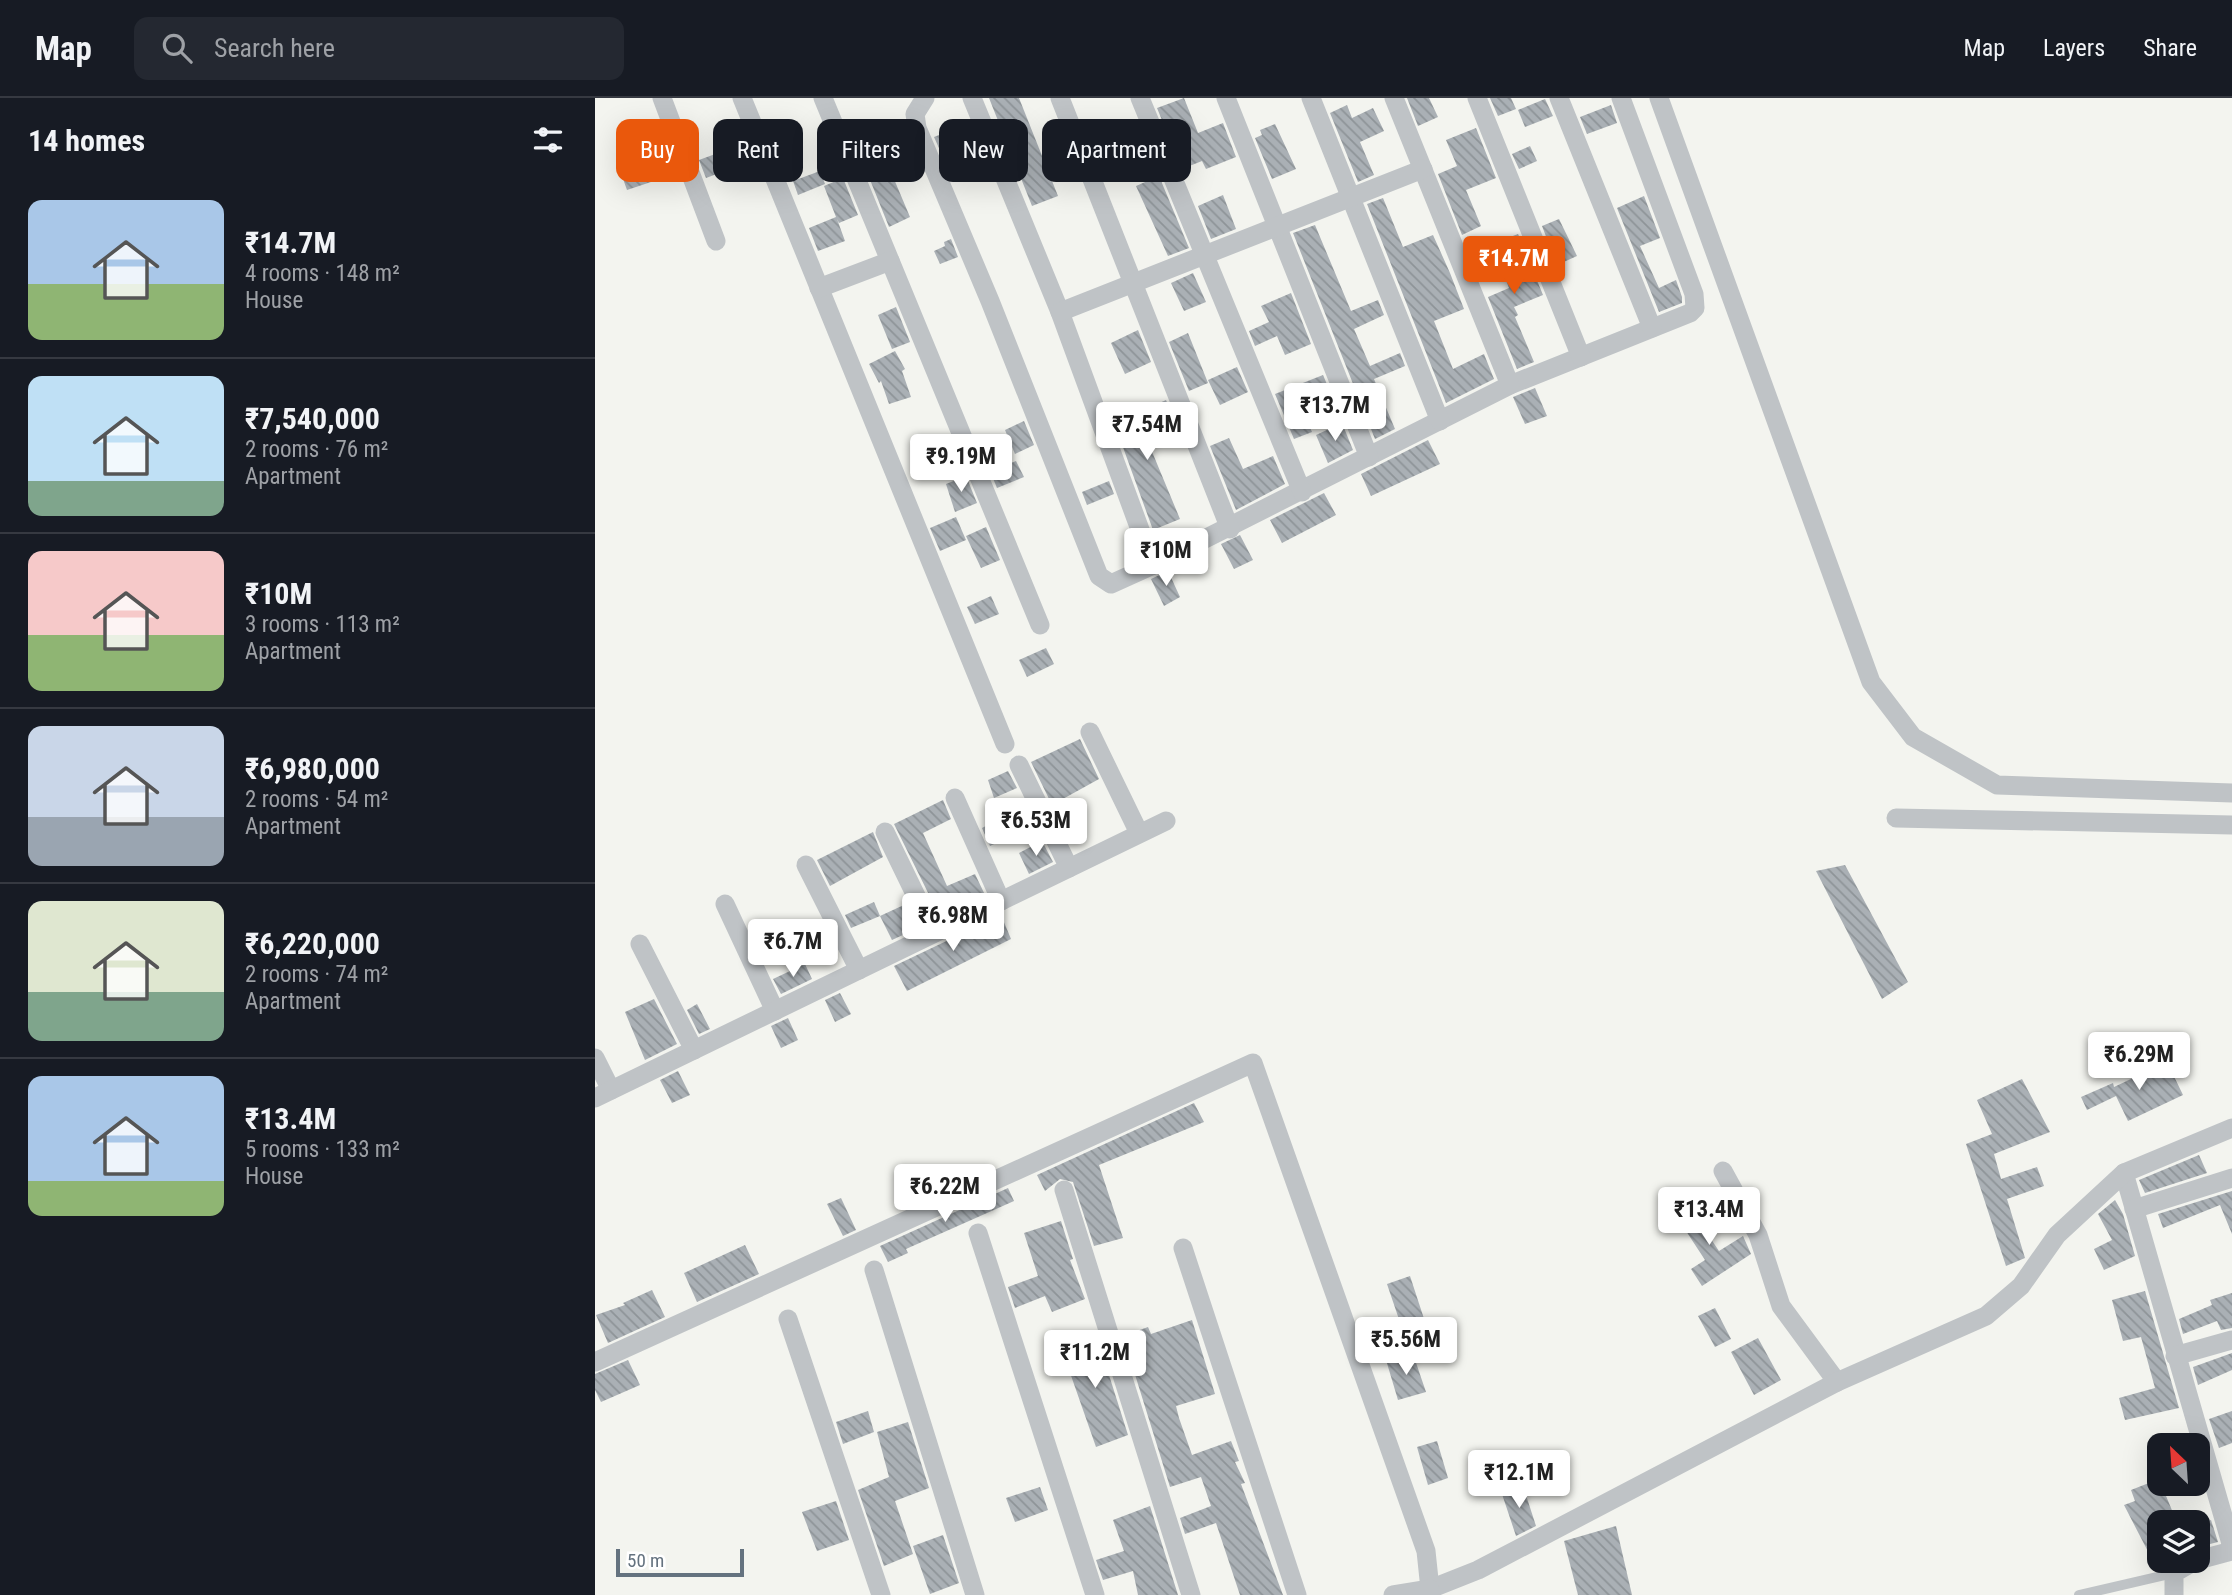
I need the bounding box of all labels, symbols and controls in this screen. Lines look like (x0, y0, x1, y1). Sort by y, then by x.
search box (134, 17, 624, 80)
text: Map (35, 29, 92, 68)
icon: search (158, 29, 196, 67)
text: Search here (214, 33, 335, 63)
text: Map (1964, 34, 2005, 62)
text: Layers (2043, 34, 2105, 62)
text: Share (2143, 34, 2197, 62)
chip: Buy (616, 119, 699, 182)
chip: Rent (713, 119, 803, 182)
chip: Filters (817, 119, 925, 182)
chip: New (939, 119, 1028, 182)
chip: Apartment (1042, 119, 1191, 182)
icon: filters (529, 121, 567, 159)
text: 14 homes (28, 123, 145, 158)
text: ₹14.7M (245, 225, 336, 260)
icon: home (84, 228, 168, 312)
pin: ₹14.7M (1457, 236, 1571, 296)
text: ₹14.7M (1479, 245, 1549, 272)
text: 4 rooms · 148 m² (245, 260, 400, 287)
text: House (245, 287, 303, 314)
pin: ₹13.7M (1278, 384, 1392, 443)
text: ₹13.7M (1300, 392, 1370, 419)
text: ₹7,540,000 (245, 401, 380, 436)
pin: ₹7.54M (1090, 402, 1204, 462)
icon: home (84, 404, 168, 488)
text: ₹7.54M (1112, 411, 1182, 438)
pin: ₹9.19M (904, 434, 1018, 494)
text: 2 rooms · 76 m² (245, 436, 388, 463)
text: ₹9.19M (926, 443, 996, 470)
text: Apartment (245, 463, 341, 490)
pin: ₹10M (1125, 528, 1207, 588)
text: ₹10M (1140, 537, 1192, 564)
text: ₹10M (245, 576, 312, 611)
icon: home (84, 579, 168, 663)
text: 3 rooms · 113 m² (245, 611, 400, 638)
text: Apartment (245, 638, 341, 665)
text: ₹6,980,000 (245, 751, 380, 786)
icon: home (84, 754, 168, 838)
text: 2 rooms · 54 m² (245, 786, 388, 813)
pin: ₹6.53M (979, 798, 1093, 858)
text: ₹6.53M (1001, 807, 1071, 834)
text: Apartment (245, 813, 341, 840)
pin: ₹6.98M (896, 894, 1010, 953)
text: ₹6.98M (918, 902, 988, 929)
pin: ₹6.7M (744, 920, 842, 979)
text: ₹6,220,000 (245, 926, 380, 961)
text: ₹6.7M (764, 928, 822, 955)
icon: home (84, 929, 168, 1013)
text: 2 rooms · 74 m² (245, 961, 388, 988)
text: Apartment (245, 988, 341, 1015)
pin: ₹6.29M (2082, 1032, 2196, 1092)
text: ₹6.29M (2104, 1041, 2174, 1068)
text: ₹13.4M (245, 1101, 336, 1136)
icon: home (84, 1104, 168, 1188)
text: 5 rooms · 133 m² (245, 1136, 400, 1163)
text: House (245, 1163, 303, 1190)
pin: ₹6.22M (888, 1164, 1002, 1224)
text: ₹6.22M (910, 1173, 980, 1200)
pin: ₹13.4M (1652, 1188, 1766, 1247)
text: ₹13.4M (1674, 1196, 1744, 1223)
pin: ₹5.56M (1349, 1318, 1463, 1377)
text: ₹5.56M (1371, 1326, 1441, 1353)
pin: ₹11.2M (1038, 1330, 1152, 1390)
text: ₹11.2M (1060, 1339, 1130, 1366)
north arrow (2147, 1433, 2210, 1496)
map controls (2147, 1433, 2210, 1573)
pin: ₹12.1M (1462, 1450, 1576, 1510)
text: ₹12.1M (1484, 1459, 1554, 1486)
button: layers (2147, 1510, 2210, 1573)
scale bar (616, 1546, 744, 1578)
text: 50 m (627, 1549, 664, 1572)

